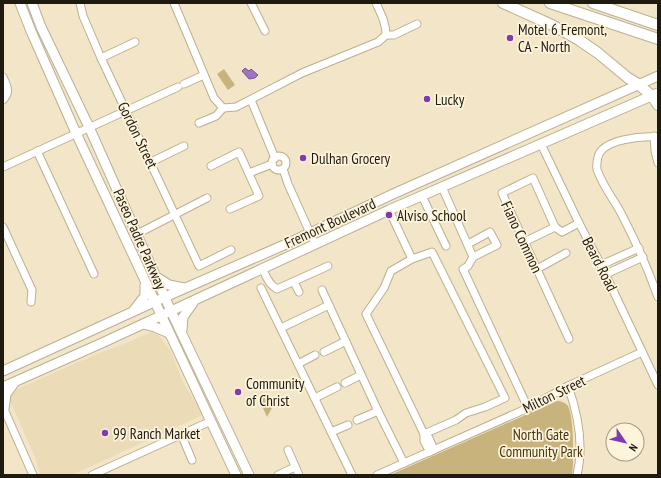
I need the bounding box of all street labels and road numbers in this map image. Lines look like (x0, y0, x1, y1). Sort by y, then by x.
street label: Gordon Street (114, 99, 162, 171)
street label: Paseo Padre Parkway (109, 186, 171, 293)
street label: Fremont Boulevard (281, 194, 379, 252)
street label: Fiano Common (497, 198, 547, 276)
street label: Beard Road (578, 234, 622, 294)
street label: Milton Street (519, 371, 589, 417)

